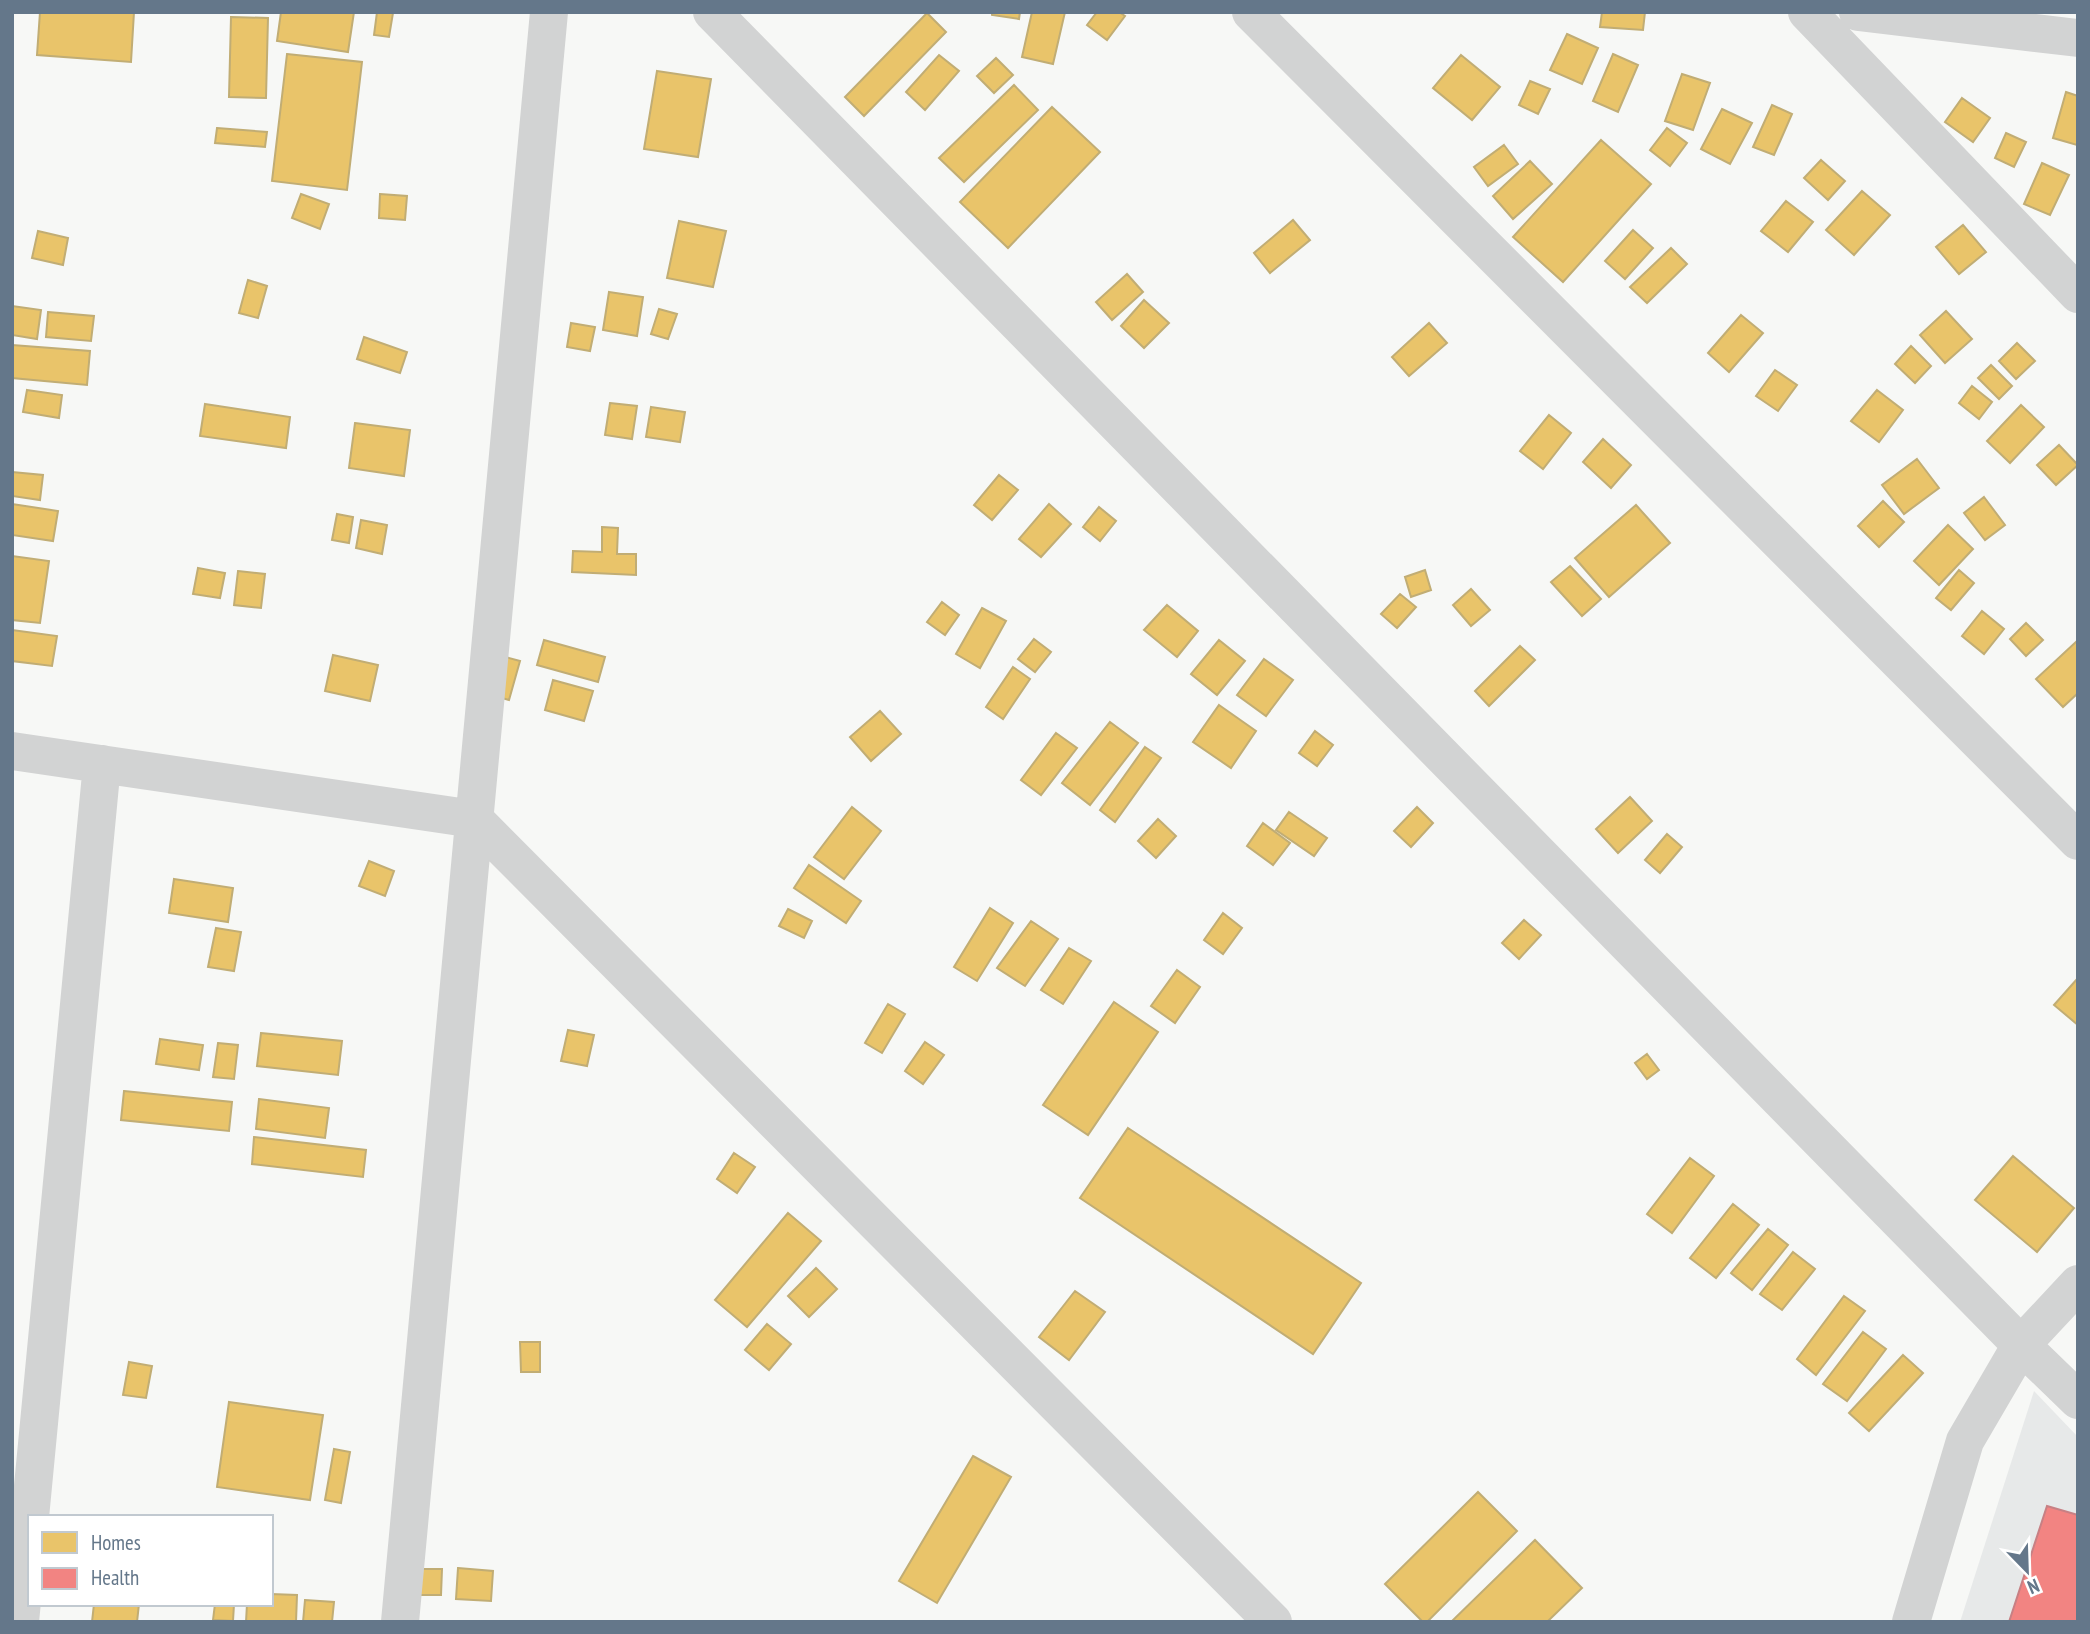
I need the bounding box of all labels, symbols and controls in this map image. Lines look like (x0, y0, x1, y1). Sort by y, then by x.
legend (28, 1515, 273, 1606)
text: Homes (91, 1529, 141, 1556)
north arrow (1992, 1536, 2062, 1606)
text: Health (91, 1564, 139, 1591)
text: N (2024, 1574, 2043, 1600)

